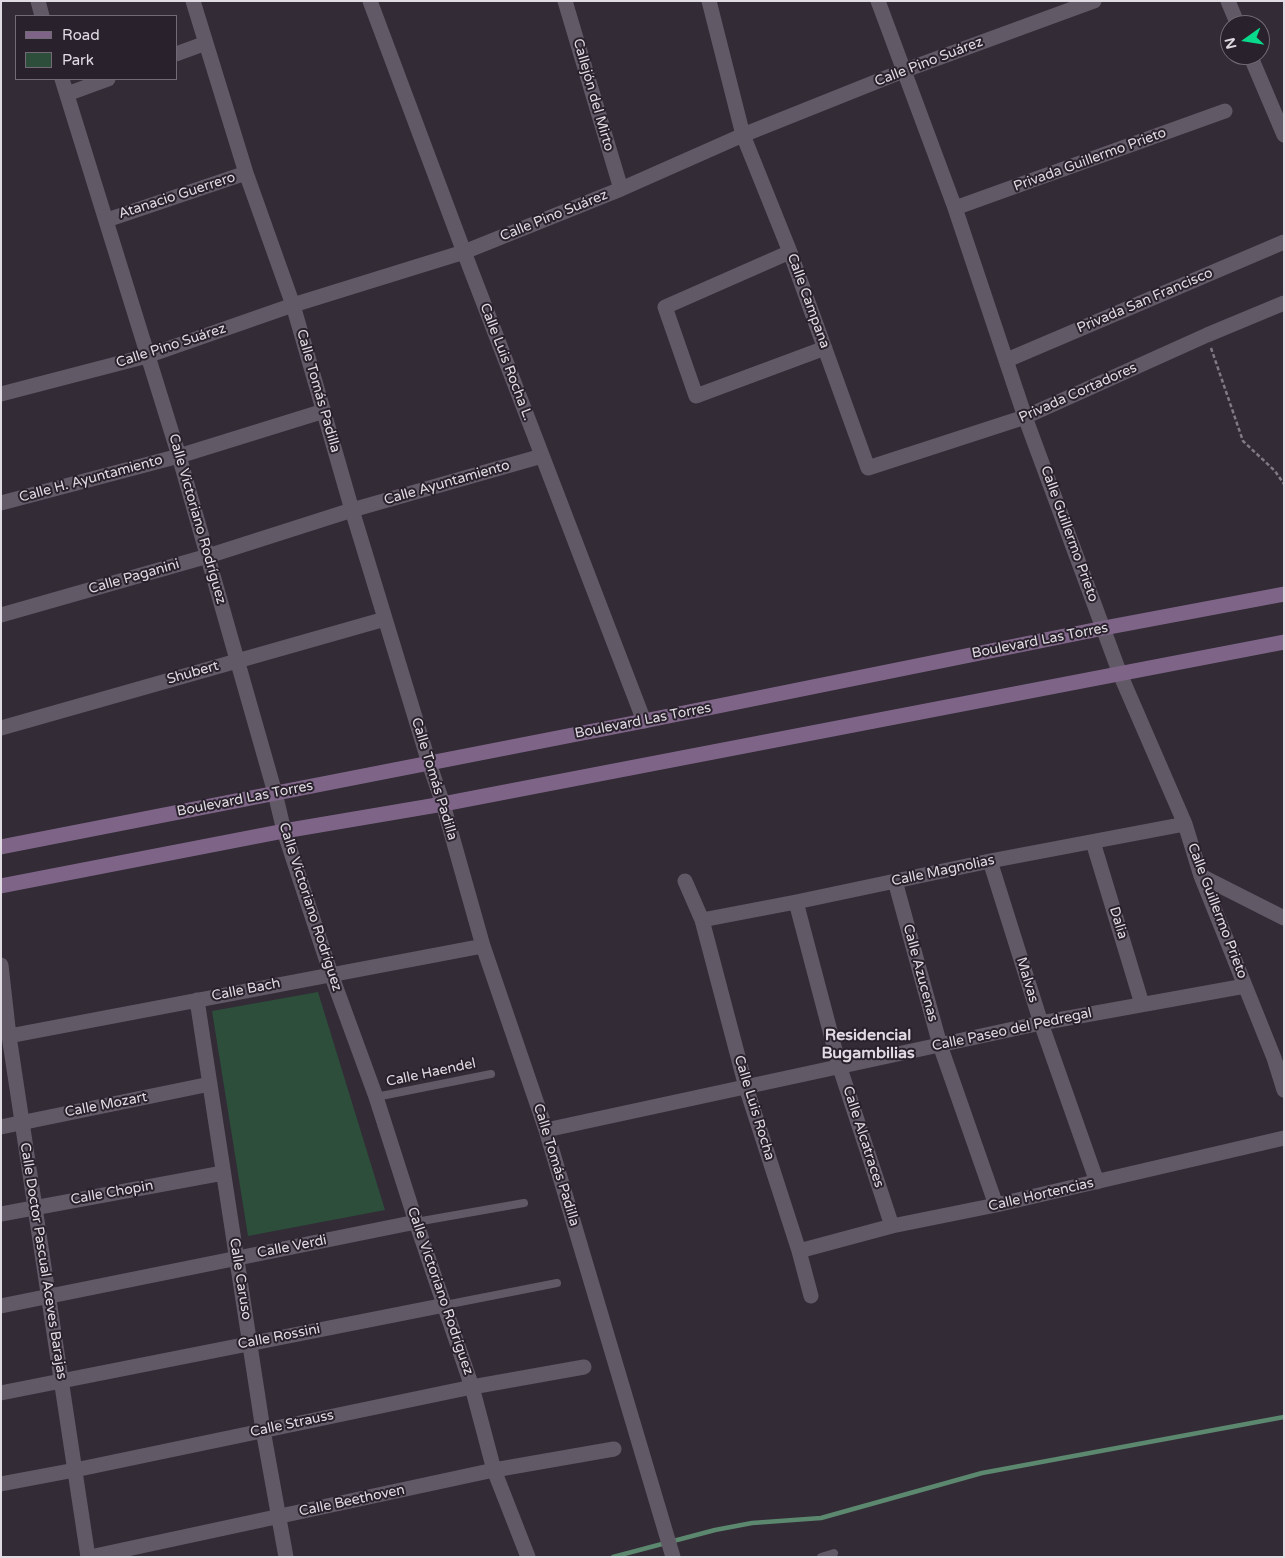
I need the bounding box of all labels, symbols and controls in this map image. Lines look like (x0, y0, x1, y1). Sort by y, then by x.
legend (15, 15, 178, 80)
north arrow (1220, 15, 1270, 65)
text: Road (62, 26, 100, 44)
street label: Calle Pino Suárez (873, 34, 985, 90)
text: N (1221, 36, 1240, 51)
street label: Callejón del Mirto (569, 37, 617, 153)
text: Park (62, 51, 94, 69)
street label: Privada Guillermo Prieto (1011, 125, 1169, 195)
street label: Atanacio Guerrero (116, 169, 238, 223)
street label: Calle Pino Suárez (498, 187, 610, 245)
street label: Calle Campana (783, 251, 833, 351)
street label: Privada San Francisco (1075, 265, 1215, 337)
street label: Calle Luis Rocha L. (476, 301, 536, 423)
street label: Calle Pino Suárez (114, 320, 228, 372)
street label: Calle Tomás Padilla (292, 327, 344, 455)
street label: Privada Cortadores (1016, 359, 1140, 427)
street label: Calle Victoriano Rodríguez (165, 432, 229, 606)
street label: Calle H. Ayuntamiento (17, 452, 165, 506)
street label: Calle Ayuntamiento (382, 457, 512, 509)
street label: Calle Guillermo Prieto (1037, 464, 1101, 604)
street label: Calle Paganini (87, 556, 181, 598)
street label: Boulevard Las Torres (970, 620, 1110, 662)
street label: Shubert (165, 658, 221, 688)
street label: Boulevard Las Torres (573, 700, 713, 742)
street label: Calle Tomás Padilla (407, 716, 461, 842)
street label: Boulevard Las Torres (175, 778, 315, 820)
street label: Calle Victoriano Rodríguez (275, 821, 345, 993)
street label: Calle Guillermo Prieto (1183, 841, 1251, 981)
street label: Calle Magnolias (890, 852, 996, 890)
street label: Dalia (1105, 905, 1131, 941)
street label: Calle Azucenas (899, 922, 941, 1024)
street label: Malvas (1012, 955, 1042, 1005)
street label: Calle Bach (210, 975, 282, 1005)
street label: Calle Paseo del Pedregal (931, 1005, 1093, 1055)
district label: Residencial Bugambilias (821, 1026, 915, 1064)
street label: Calle Luis Rocha (730, 1053, 778, 1163)
street label: Calle Haendel (385, 1055, 477, 1091)
street label: Calle Alcatraces (839, 1084, 887, 1190)
street label: Calle Mozart (63, 1089, 149, 1121)
street label: Calle Tomás Padilla (529, 1102, 583, 1228)
street label: Calle Doctor Pascual Aceves Barajas (16, 1141, 70, 1381)
street label: Calle Hortencias (987, 1175, 1095, 1215)
street label: Calle Chopin (69, 1177, 155, 1209)
street label: Calle Victoriano Rodríguez (403, 1205, 477, 1377)
street label: Calle Verdi (256, 1232, 328, 1262)
street label: Calle Caruso (225, 1237, 255, 1321)
street label: Calle Rossini (236, 1321, 322, 1353)
street label: Calle Strauss (249, 1407, 335, 1441)
street label: Calle Beethoven (298, 1482, 406, 1520)

